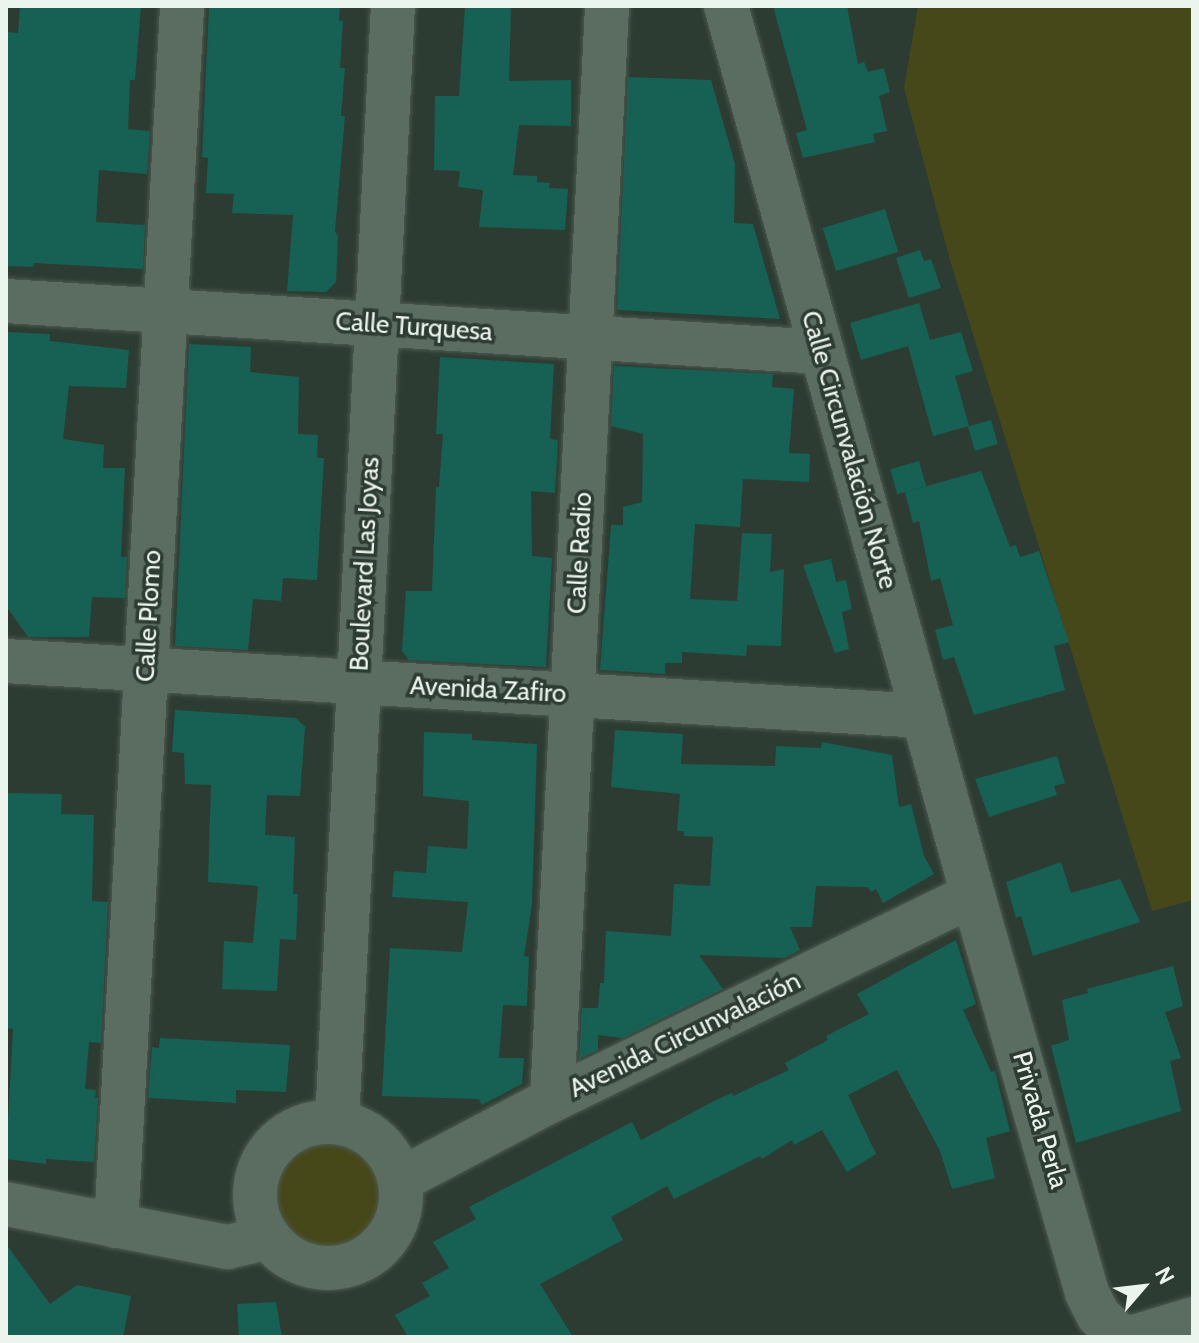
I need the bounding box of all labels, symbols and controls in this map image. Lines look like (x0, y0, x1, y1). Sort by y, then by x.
street label: Calle Turquesa (334, 306, 494, 348)
street label: Calle Circunvalación Norte (794, 307, 904, 593)
street label: Boulevard Las Joyas (344, 456, 386, 672)
street label: Calle Radio (561, 491, 599, 615)
street label: Calle Plomo (130, 549, 168, 683)
street label: Avenida Zafiro (409, 670, 567, 710)
street label: Avenida Circunvalación (564, 965, 806, 1105)
street label: Privada Perla (1006, 1048, 1074, 1192)
north arrow (1103, 1247, 1183, 1327)
text: N (1149, 1262, 1180, 1289)

